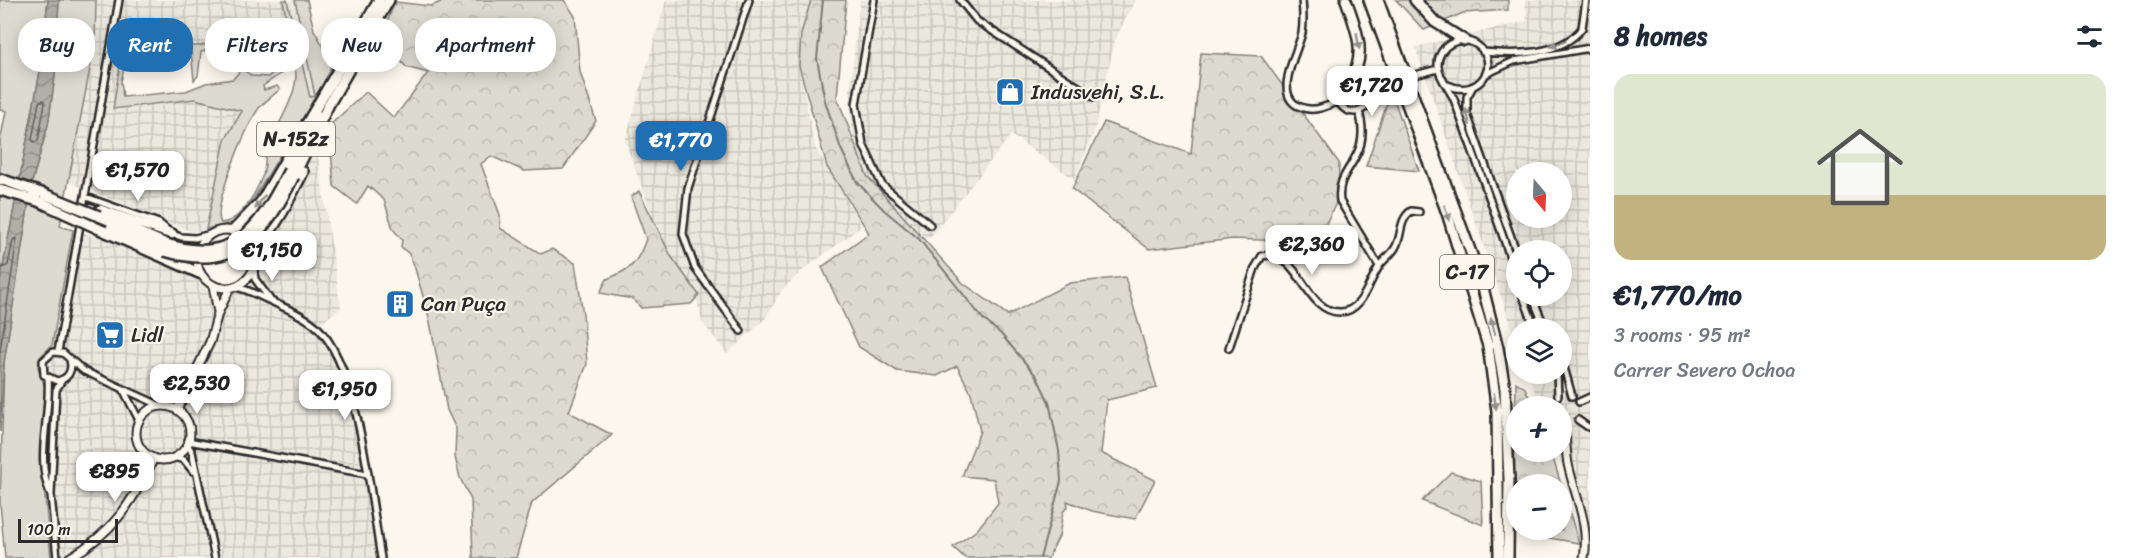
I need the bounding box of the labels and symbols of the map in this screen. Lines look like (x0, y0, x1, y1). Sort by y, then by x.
one-way arrow (1353, 31, 1362, 50)
one-way arrow (1549, 40, 1567, 50)
pin: €1,720 (1323, 66, 1421, 117)
place label: Indusvehi, S.L. (1030, 73, 1166, 111)
shop icon: Indusvehi, S.L. (994, 76, 1026, 108)
one-way arrow (1463, 108, 1473, 126)
pin: €1,770 (632, 121, 730, 172)
road number: N-152z (257, 122, 335, 156)
pin: €1,570 (89, 151, 187, 202)
north arrow (1506, 162, 1572, 228)
one-way arrow (255, 195, 267, 210)
one-way arrow (1442, 204, 1452, 222)
pin: €2,360 (1263, 225, 1361, 276)
pin: €1,150 (223, 231, 321, 282)
road number: C-17 (1440, 255, 1494, 289)
place label: Can Puça (421, 285, 506, 323)
building icon: Can Puça (384, 288, 416, 320)
place label: Lidl (131, 316, 165, 354)
one-way arrow (1487, 317, 1497, 336)
supermarket icon: Lidl (94, 319, 126, 351)
pin: €2,530 (148, 364, 246, 415)
pin: €1,950 (296, 370, 394, 421)
one-way arrow (1491, 391, 1500, 410)
pin: €895 (79, 452, 151, 503)
scale bar (18, 516, 118, 544)

